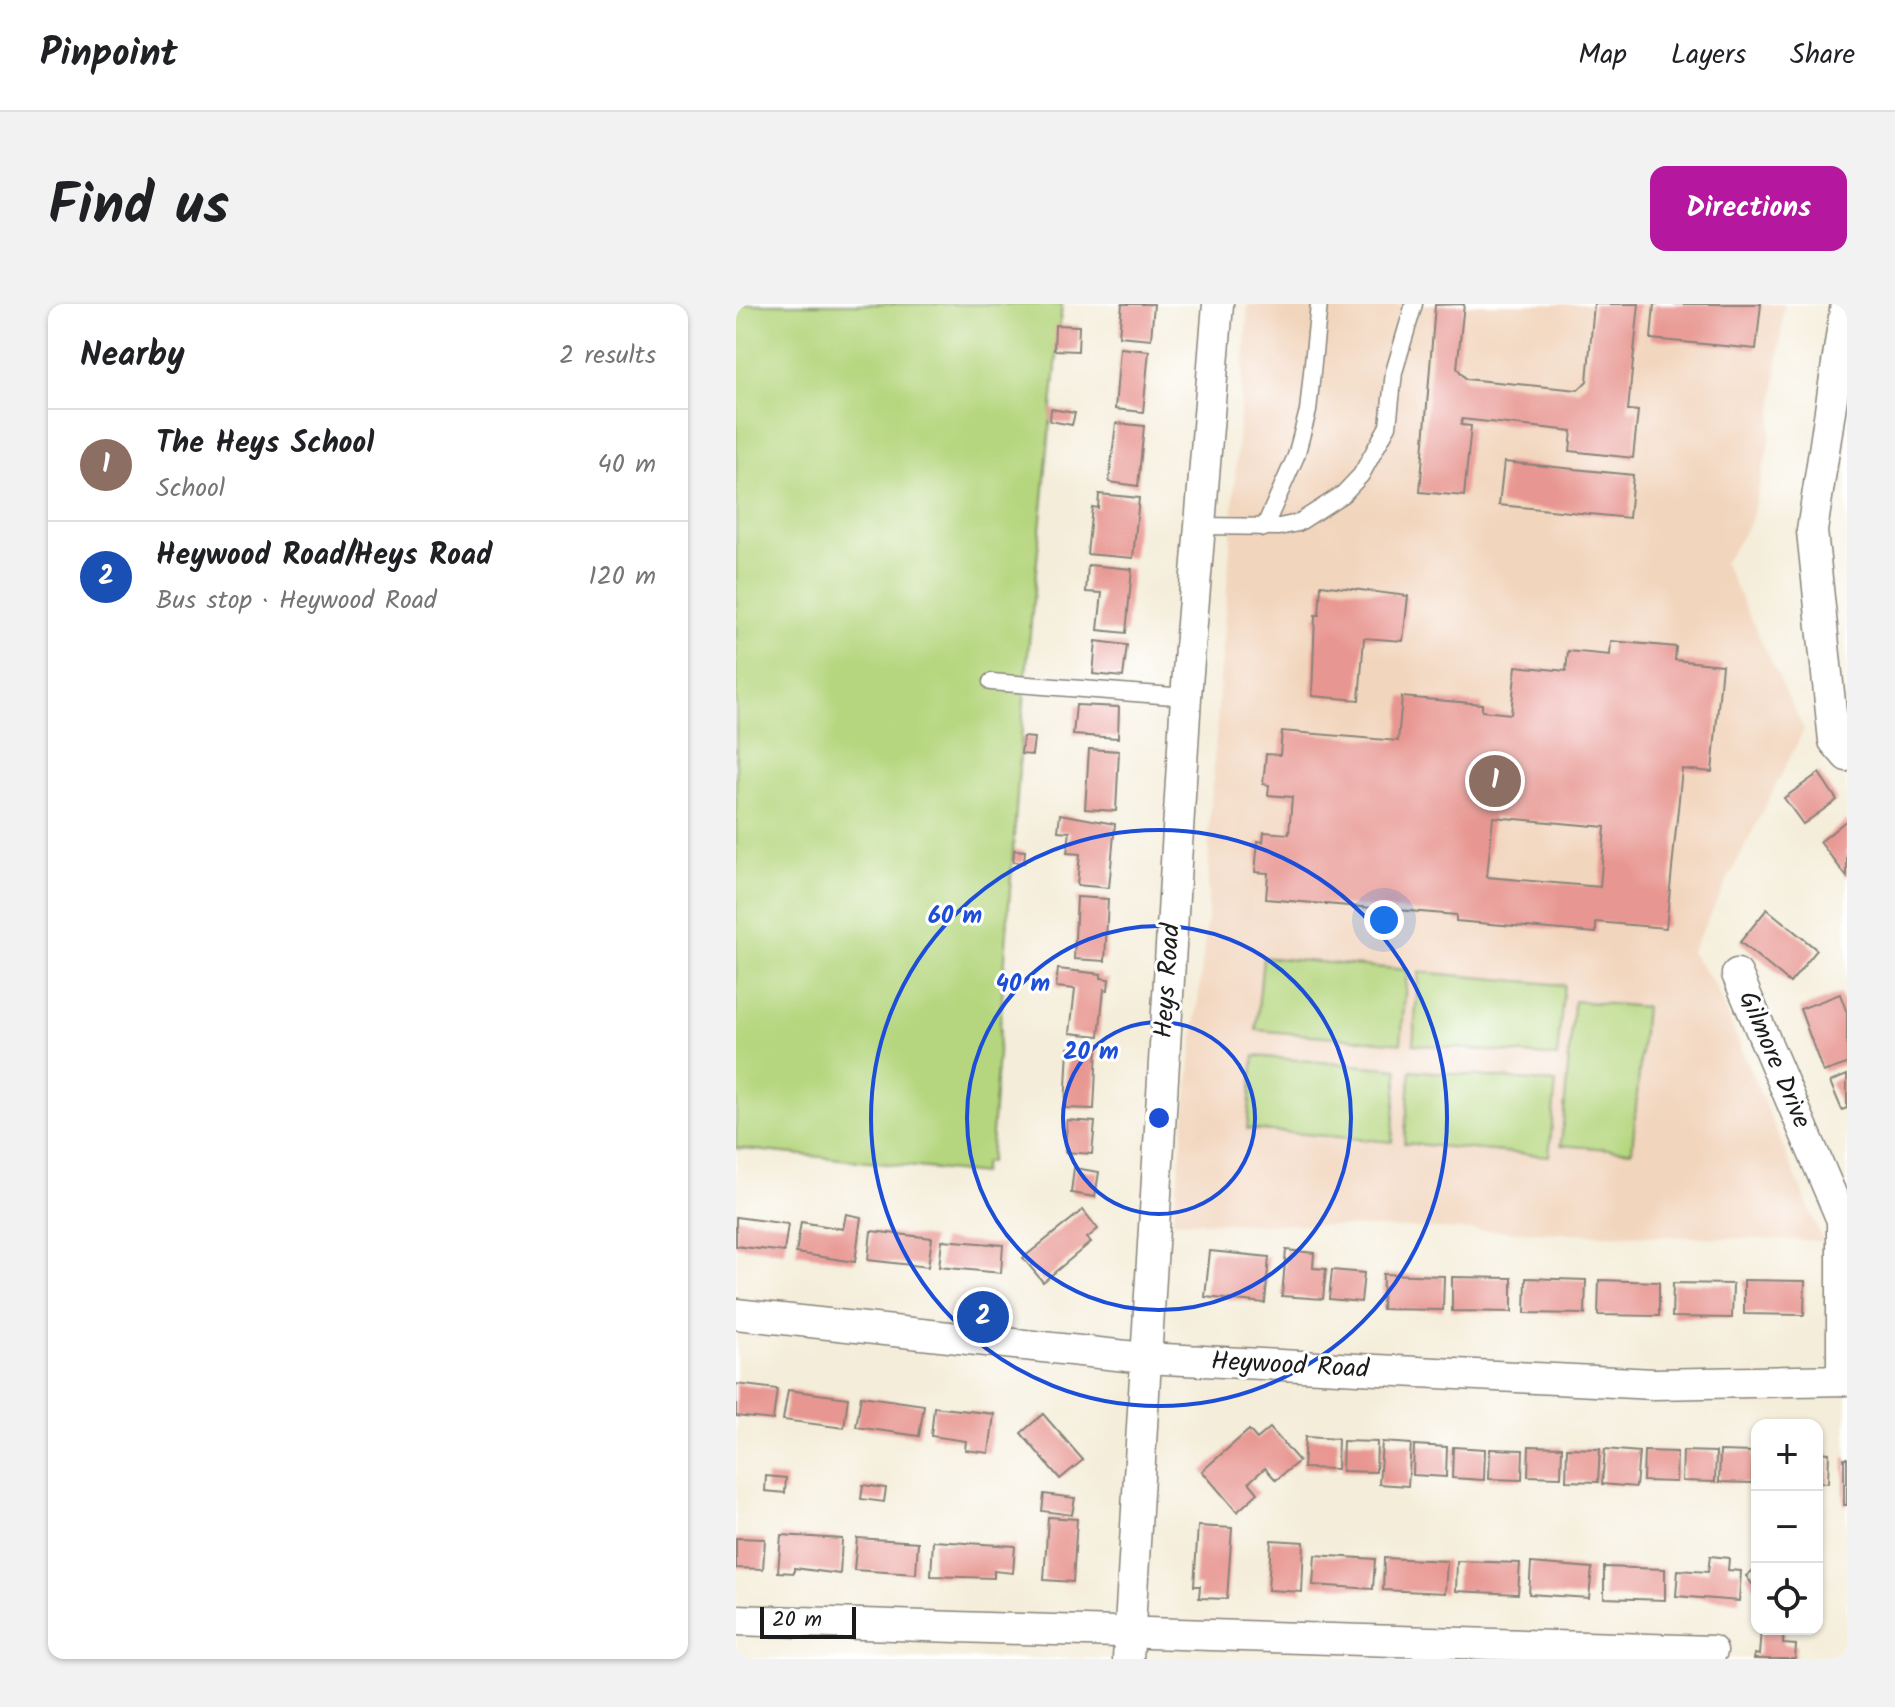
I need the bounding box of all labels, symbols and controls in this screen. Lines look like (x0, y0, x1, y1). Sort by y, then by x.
text: Pinpoint (40, 25, 178, 85)
text: Map (1578, 33, 1627, 78)
text: Layers (1671, 33, 1746, 78)
text: Share (1790, 33, 1855, 78)
text: Find us (48, 163, 229, 253)
button: Directions (1650, 166, 1847, 251)
text: Nearby (80, 329, 185, 383)
text: 2 results (559, 335, 656, 377)
text: The Heys School (156, 420, 374, 468)
text: 1 (102, 444, 110, 486)
text: 40 m (598, 444, 656, 486)
text: School (156, 468, 225, 510)
text: Heywood Road/Heys Road (156, 532, 492, 580)
text: 2 (98, 556, 114, 598)
text: 120 m (589, 556, 656, 598)
text: Bus stop · Heywood Road (156, 580, 437, 622)
pin: 1 (1469, 751, 1521, 811)
text: 60 m (928, 897, 982, 936)
your location (1364, 900, 1404, 940)
street label: Heys Road (1143, 921, 1193, 1040)
text: 40 m (996, 965, 1050, 1004)
street label: Gilmore Drive (1726, 985, 1822, 1136)
text: 20 m (1063, 1033, 1119, 1072)
centre of rings (1145, 1104, 1173, 1132)
pin: 2 (957, 1287, 1009, 1347)
street label: Heywood Road (1210, 1341, 1371, 1391)
map controls (1751, 1419, 1823, 1635)
button: + (1751, 1419, 1823, 1491)
button: − (1751, 1491, 1823, 1563)
button: locate (1751, 1563, 1823, 1635)
scale bar (760, 1603, 856, 1639)
text: 20 m (772, 1603, 822, 1638)

